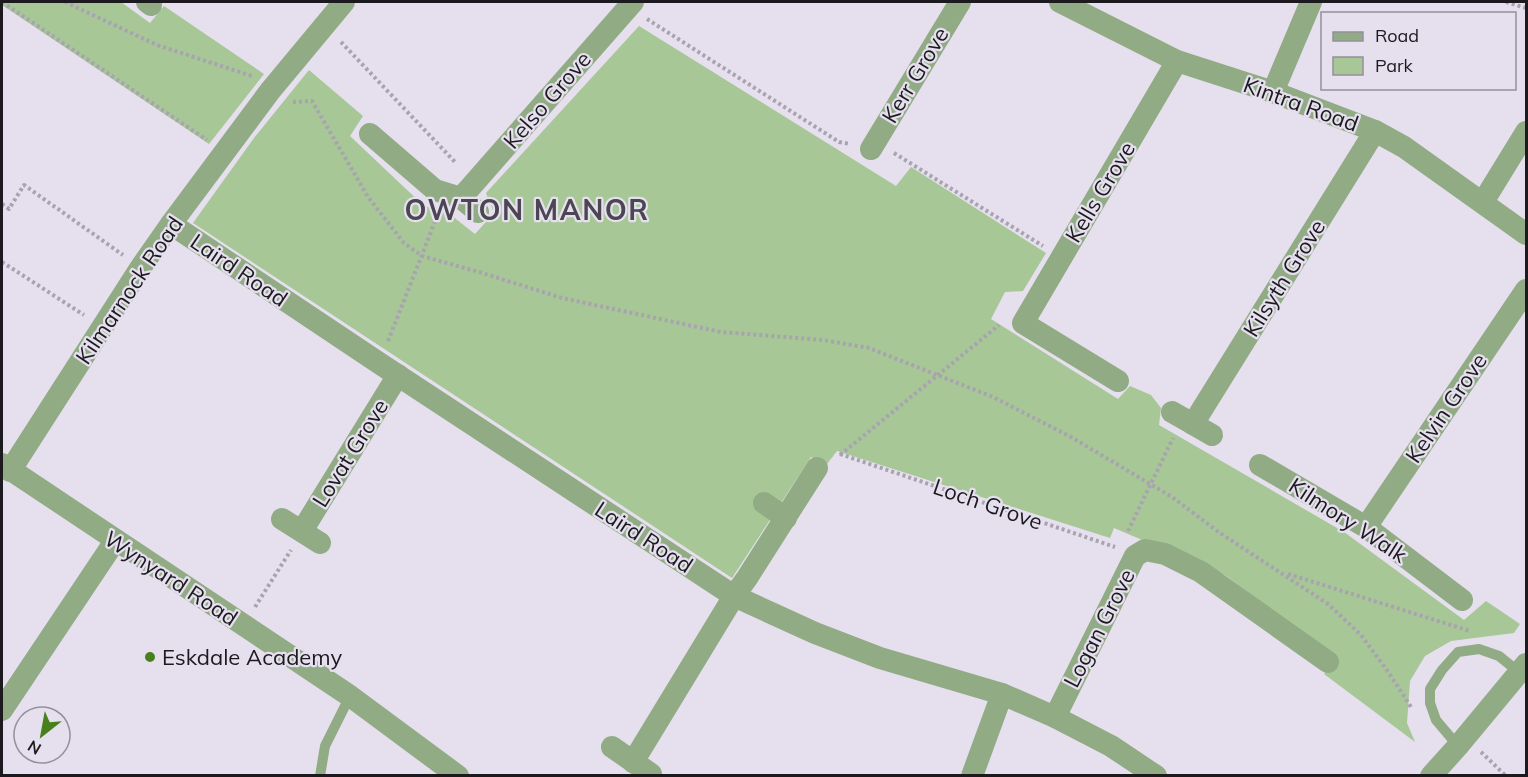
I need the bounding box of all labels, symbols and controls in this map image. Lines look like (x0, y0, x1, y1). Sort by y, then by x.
legend (1321, 12, 1516, 90)
street label: Kerr Grove (875, 22, 955, 128)
text: Road (1375, 24, 1419, 47)
street label: Kelso Grove (497, 46, 597, 154)
text: Park (1375, 54, 1414, 77)
street label: Kintra Road (1240, 70, 1362, 138)
street label: Kells Grove (1059, 137, 1141, 247)
district label: OWTON MANOR (404, 192, 650, 227)
street label: Kilmarnock Road (69, 211, 189, 369)
street label: Kilsyth Grove (1237, 214, 1331, 342)
street label: Laird Road (185, 227, 293, 313)
street label: Kelvin Grove (1399, 348, 1493, 468)
street label: Lovat Grove (306, 394, 394, 512)
street label: Kilmory Walk (1284, 471, 1413, 569)
street label: Loch Grove (930, 472, 1046, 536)
street label: Laird Road (590, 495, 698, 579)
street label: Wynyard Road (99, 524, 243, 632)
street label: Logan Grove (1057, 564, 1141, 692)
place label: Eskdale Academy (162, 643, 343, 671)
marker: Eskdale Academy (143, 650, 157, 664)
north arrow (12, 705, 72, 765)
text: N (24, 736, 45, 760)

